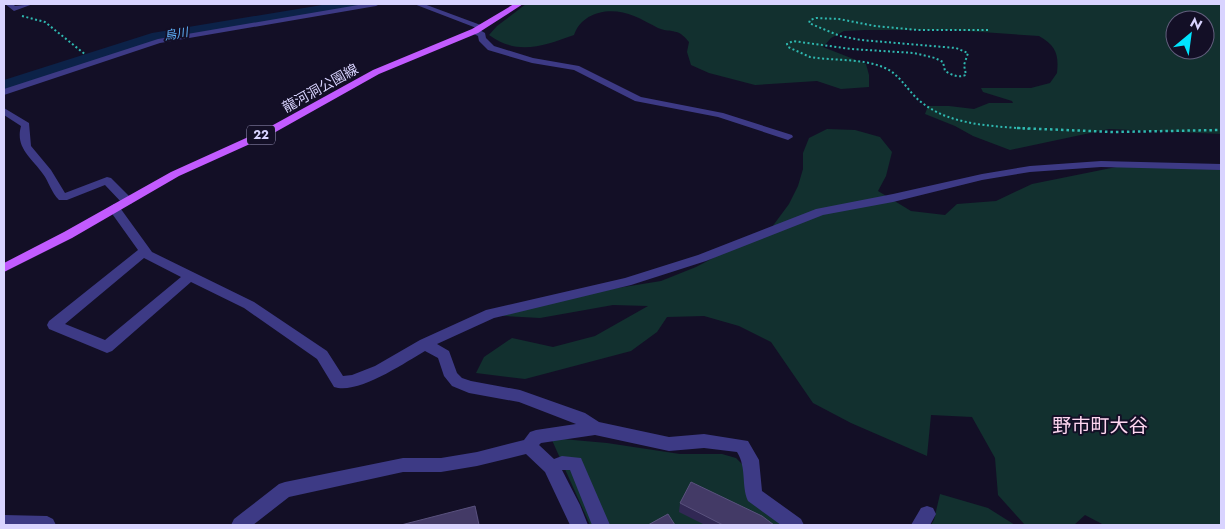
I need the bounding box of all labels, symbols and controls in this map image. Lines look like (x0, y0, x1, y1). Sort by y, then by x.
north arrow (1165, 10, 1215, 60)
text: N (1187, 12, 1206, 35)
water label: 烏川 (163, 23, 191, 45)
street label: 龍河洞公園線 (278, 59, 362, 117)
road number: 22 (247, 126, 275, 144)
district label: 野市町大谷 (1052, 412, 1148, 439)

